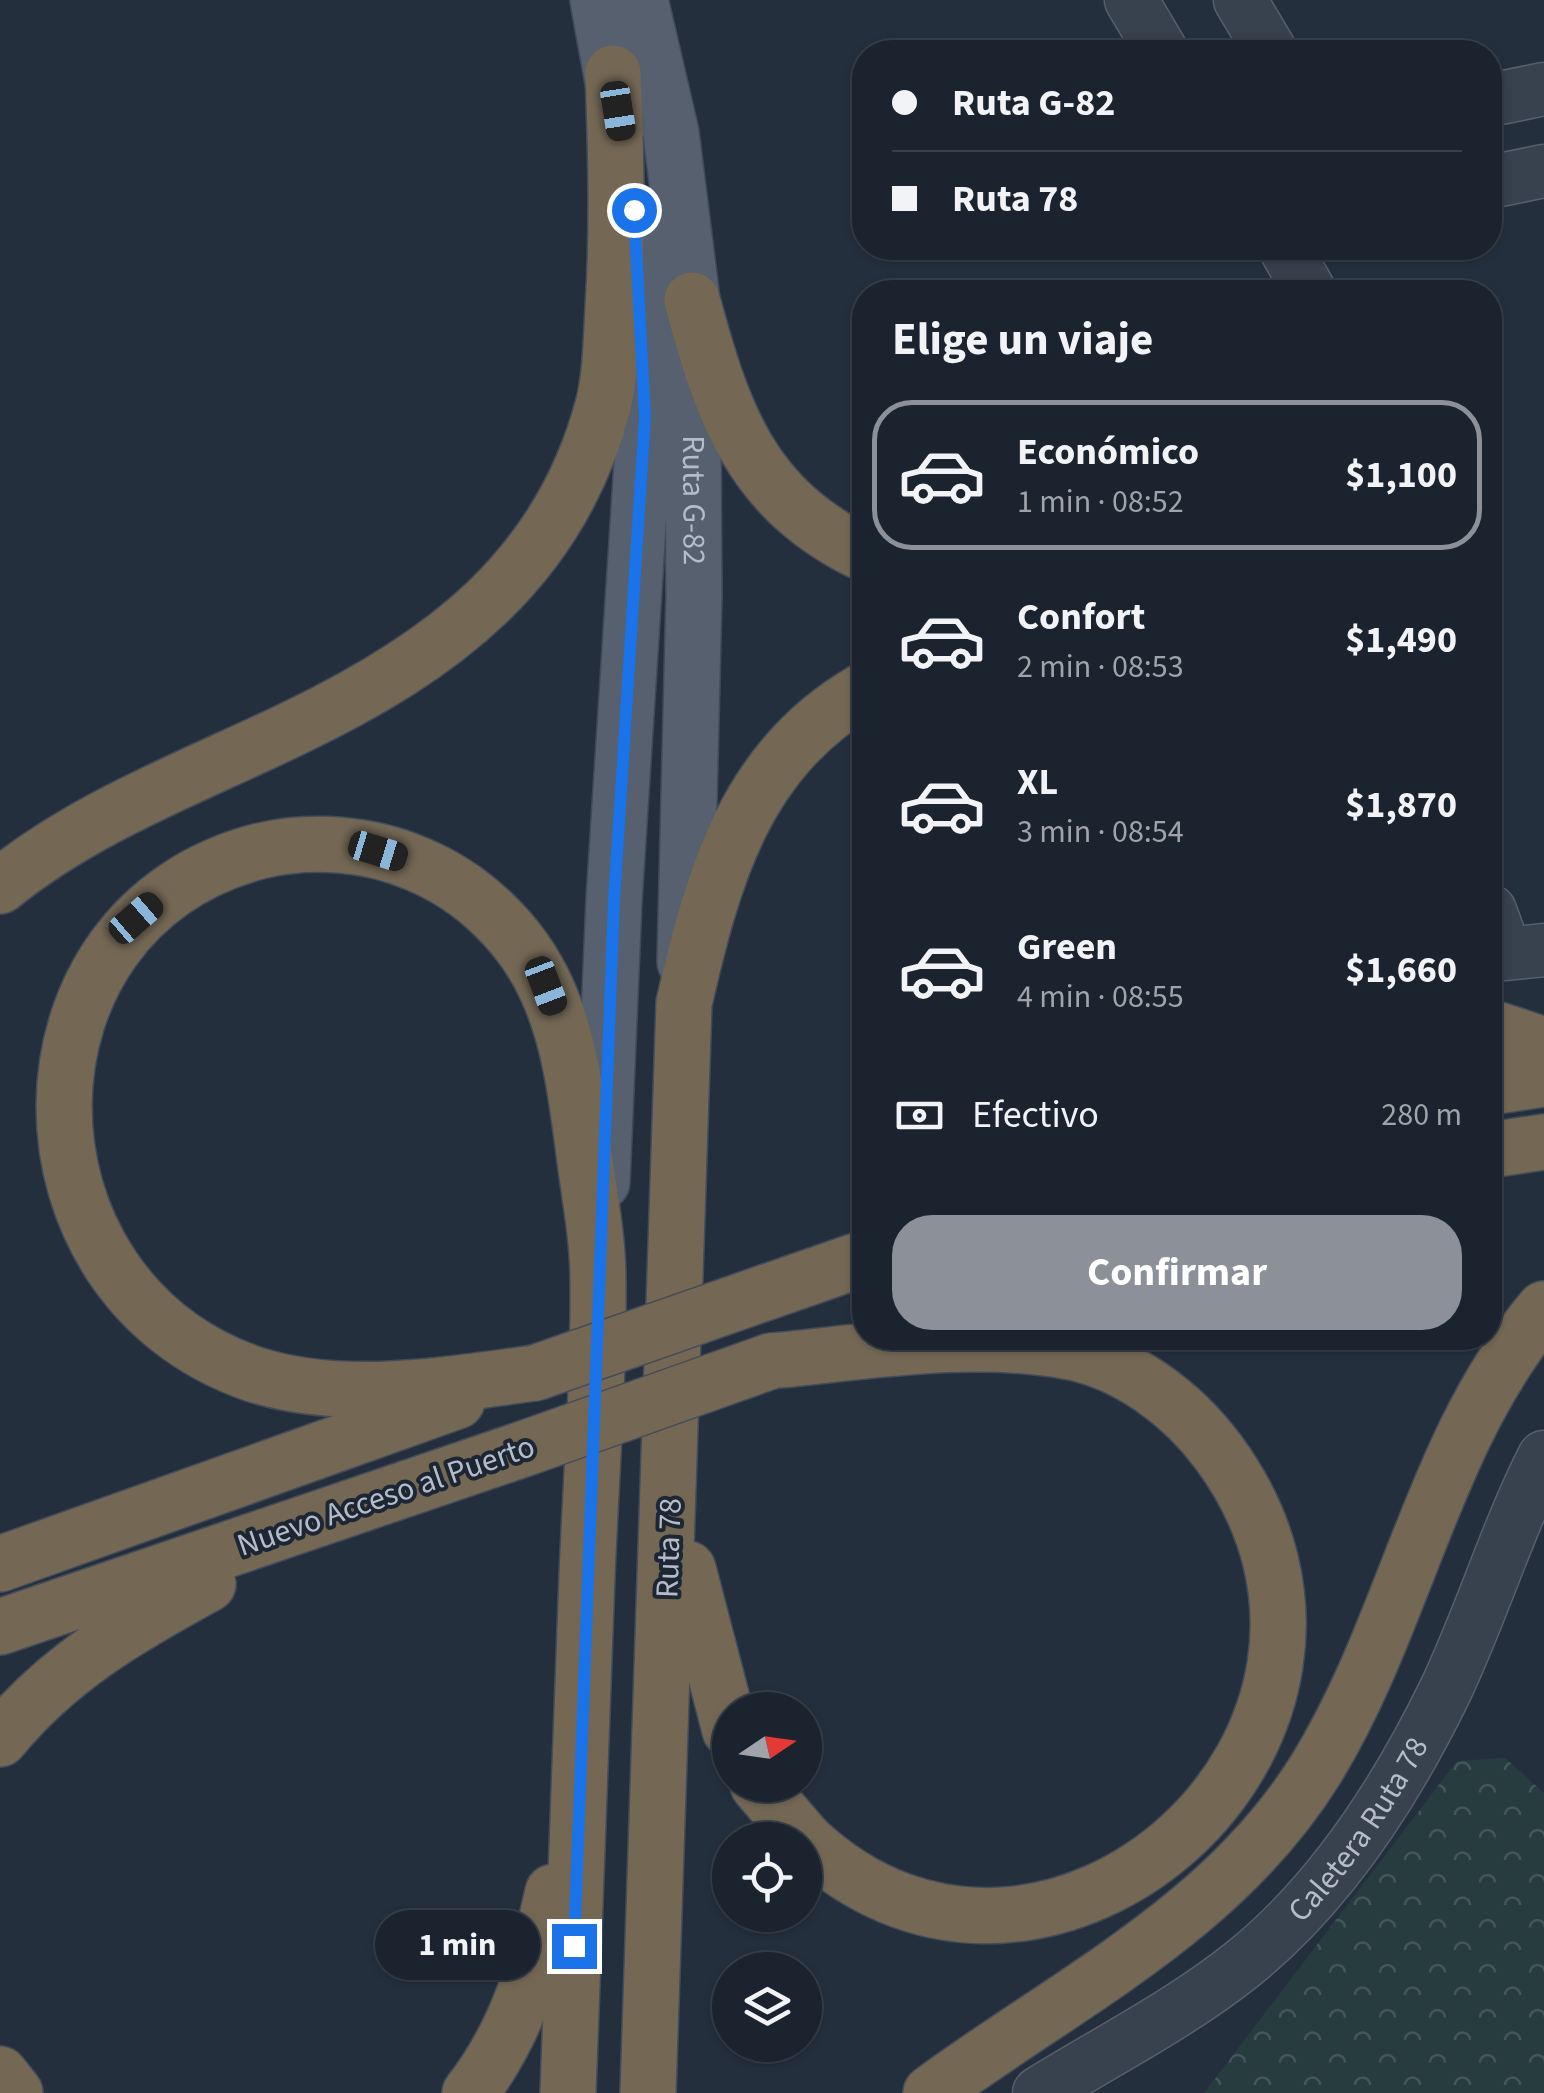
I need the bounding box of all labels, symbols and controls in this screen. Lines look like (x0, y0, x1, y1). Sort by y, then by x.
text: Ruta G-82 (952, 76, 1115, 130)
car (598, 79, 638, 143)
text: Ruta 78 (952, 172, 1078, 226)
route start (612, 188, 657, 233)
text: Elige un viaje (892, 308, 1153, 372)
text: Económico (1017, 425, 1199, 479)
icon: car (897, 430, 987, 520)
street label: Ruta G-82 (670, 435, 717, 565)
text: $1,100 (1345, 448, 1457, 502)
text: 1 min · 08:52 (1017, 479, 1184, 525)
text: Confort (1017, 590, 1145, 644)
icon: car (897, 595, 987, 685)
text: $1,490 (1345, 613, 1457, 667)
text: 2 min · 08:53 (1017, 644, 1184, 690)
text: XL (1017, 755, 1058, 809)
icon: car (897, 760, 987, 850)
text: $1,870 (1345, 778, 1457, 832)
text: 3 min · 08:54 (1017, 809, 1184, 855)
car (345, 828, 411, 874)
car (104, 887, 168, 949)
text: Green (1017, 920, 1117, 974)
icon: car (897, 925, 987, 1015)
text: $1,660 (1345, 943, 1457, 997)
car (521, 953, 571, 1019)
text: 4 min · 08:55 (1017, 974, 1184, 1020)
icon: cash (892, 1088, 947, 1143)
text: Efectivo (972, 1088, 1099, 1142)
text: 280 m (1381, 1092, 1462, 1138)
button: Confirmar (892, 1215, 1462, 1330)
street label: Nuevo Acceso al Puerto (231, 1423, 541, 1569)
street label: Ruta 78 (644, 1497, 694, 1599)
north arrow (712, 1692, 822, 1802)
map controls (712, 1692, 822, 2062)
street label: Caletera Ruta 78 (1278, 1729, 1440, 1933)
button: locate (712, 1822, 822, 1932)
callout: 1 min (374, 1911, 539, 1981)
text: 1 min (419, 1922, 496, 1968)
route end (552, 1924, 597, 1969)
button: layers (712, 1952, 822, 2062)

